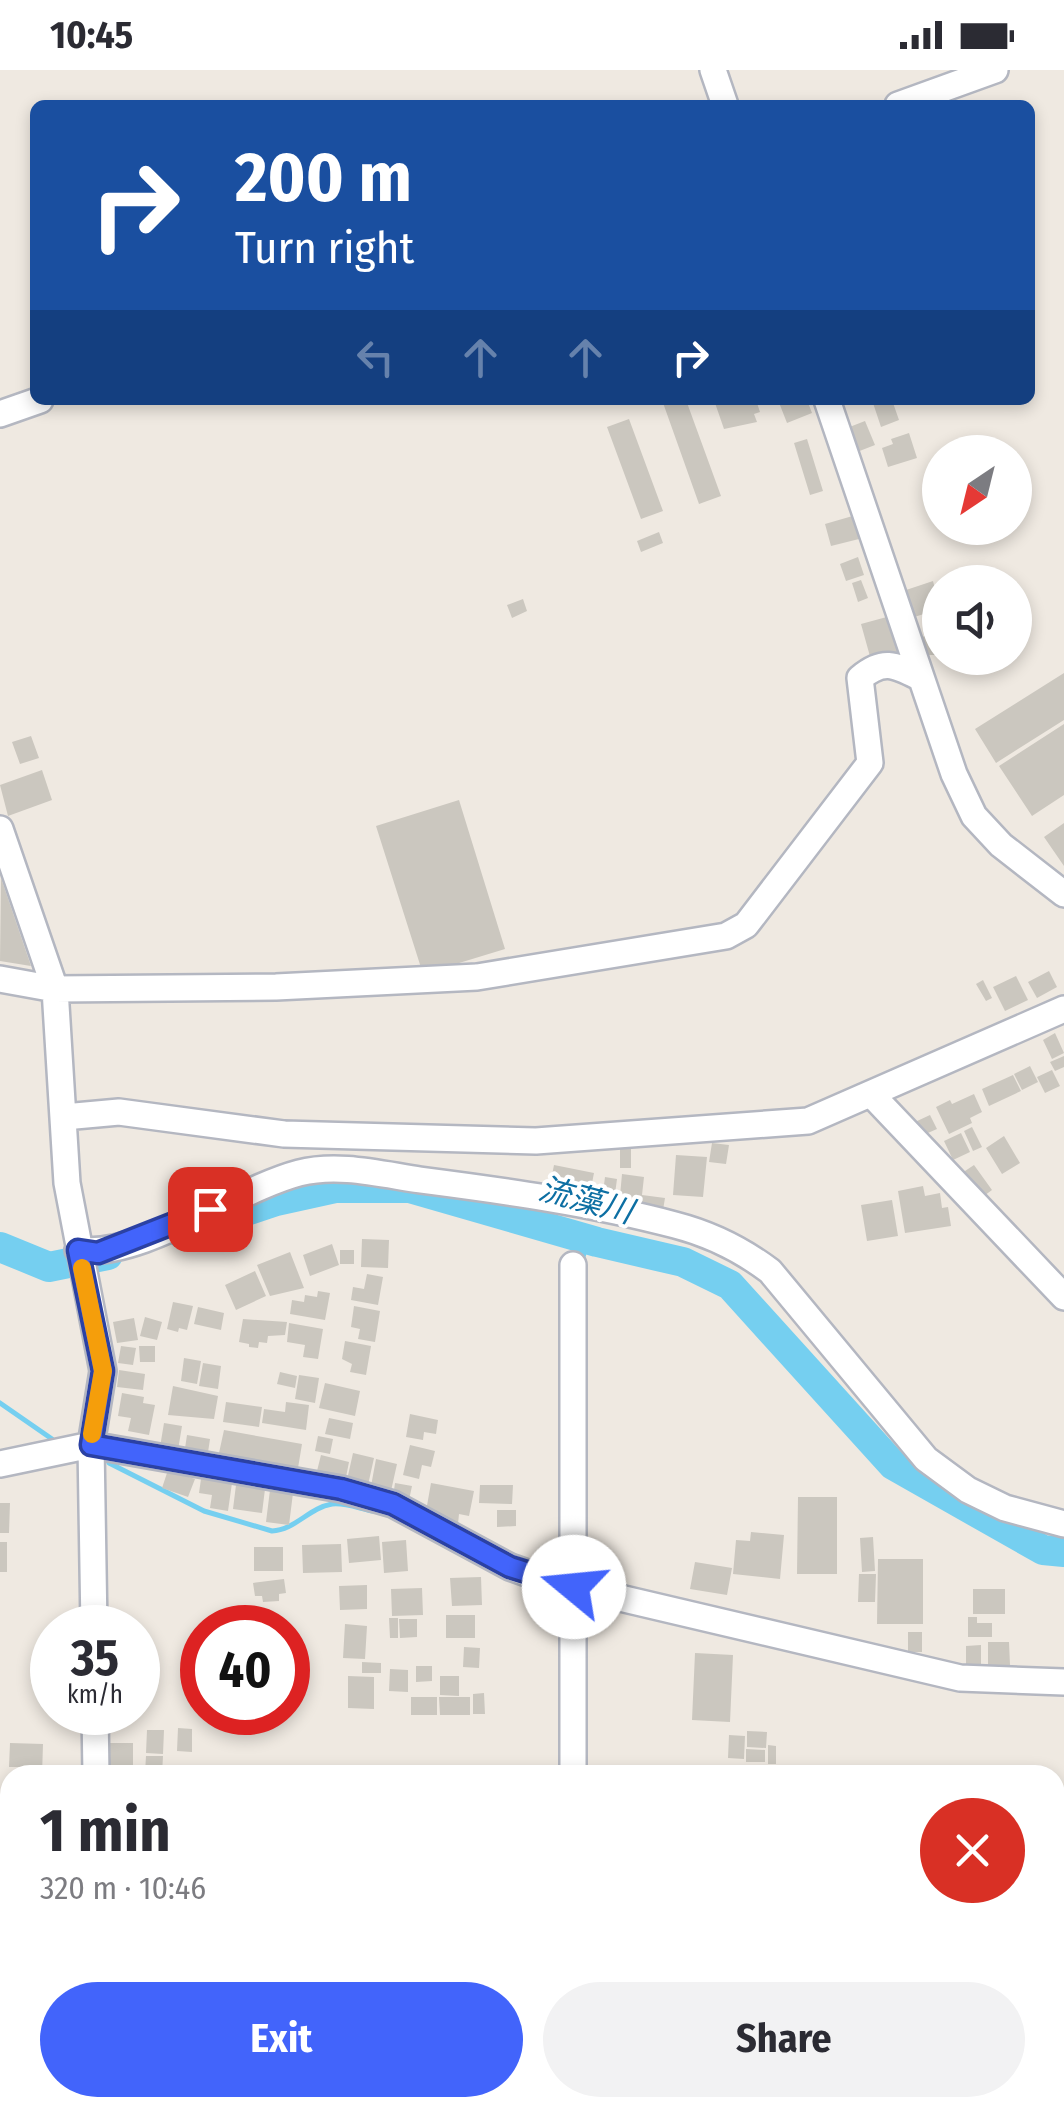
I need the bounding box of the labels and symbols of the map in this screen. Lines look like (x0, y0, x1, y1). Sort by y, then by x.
north arrow (922, 435, 1032, 545)
pin (168, 1167, 253, 1252)
water label: 流藻川 (535, 1169, 640, 1232)
position arrow (522, 1535, 626, 1639)
speed limit sign: 40 (180, 1605, 310, 1735)

